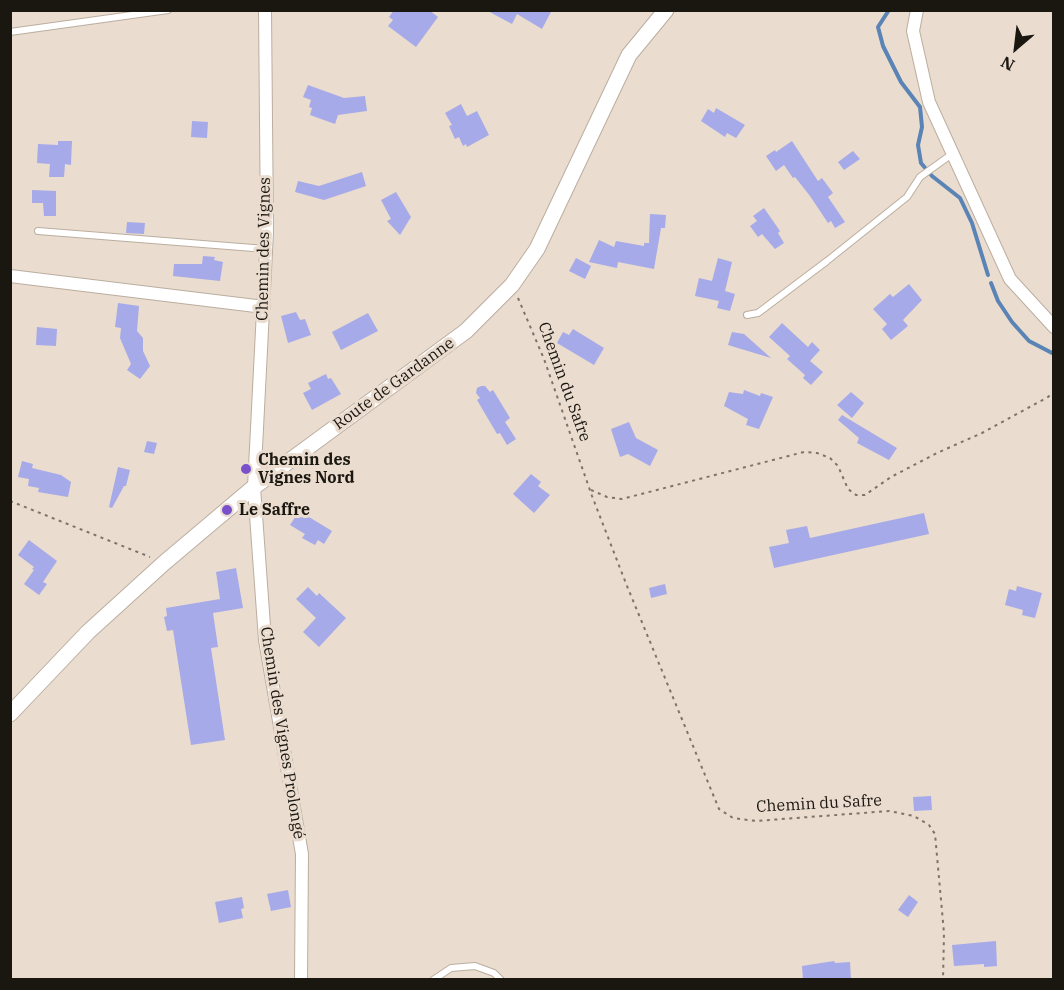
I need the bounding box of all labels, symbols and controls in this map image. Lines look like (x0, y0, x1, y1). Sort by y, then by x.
north arrow (986, 18, 1046, 78)
text: N (997, 52, 1018, 76)
street label: Chemin des Vignes (253, 177, 275, 321)
street label: Chemin du Safre (533, 320, 595, 444)
street label: Route de Gardanne (330, 334, 458, 434)
place label: Chemin des Vignes Nord (258, 450, 355, 488)
marker: Chemin des Vignes Nord (239, 462, 253, 476)
place label: Le Saffre (239, 500, 310, 520)
marker: Le Saffre (220, 503, 234, 517)
street label: Chemin des Vignes Prolongé (256, 626, 308, 840)
street label: Chemin du Safre (756, 791, 882, 817)

